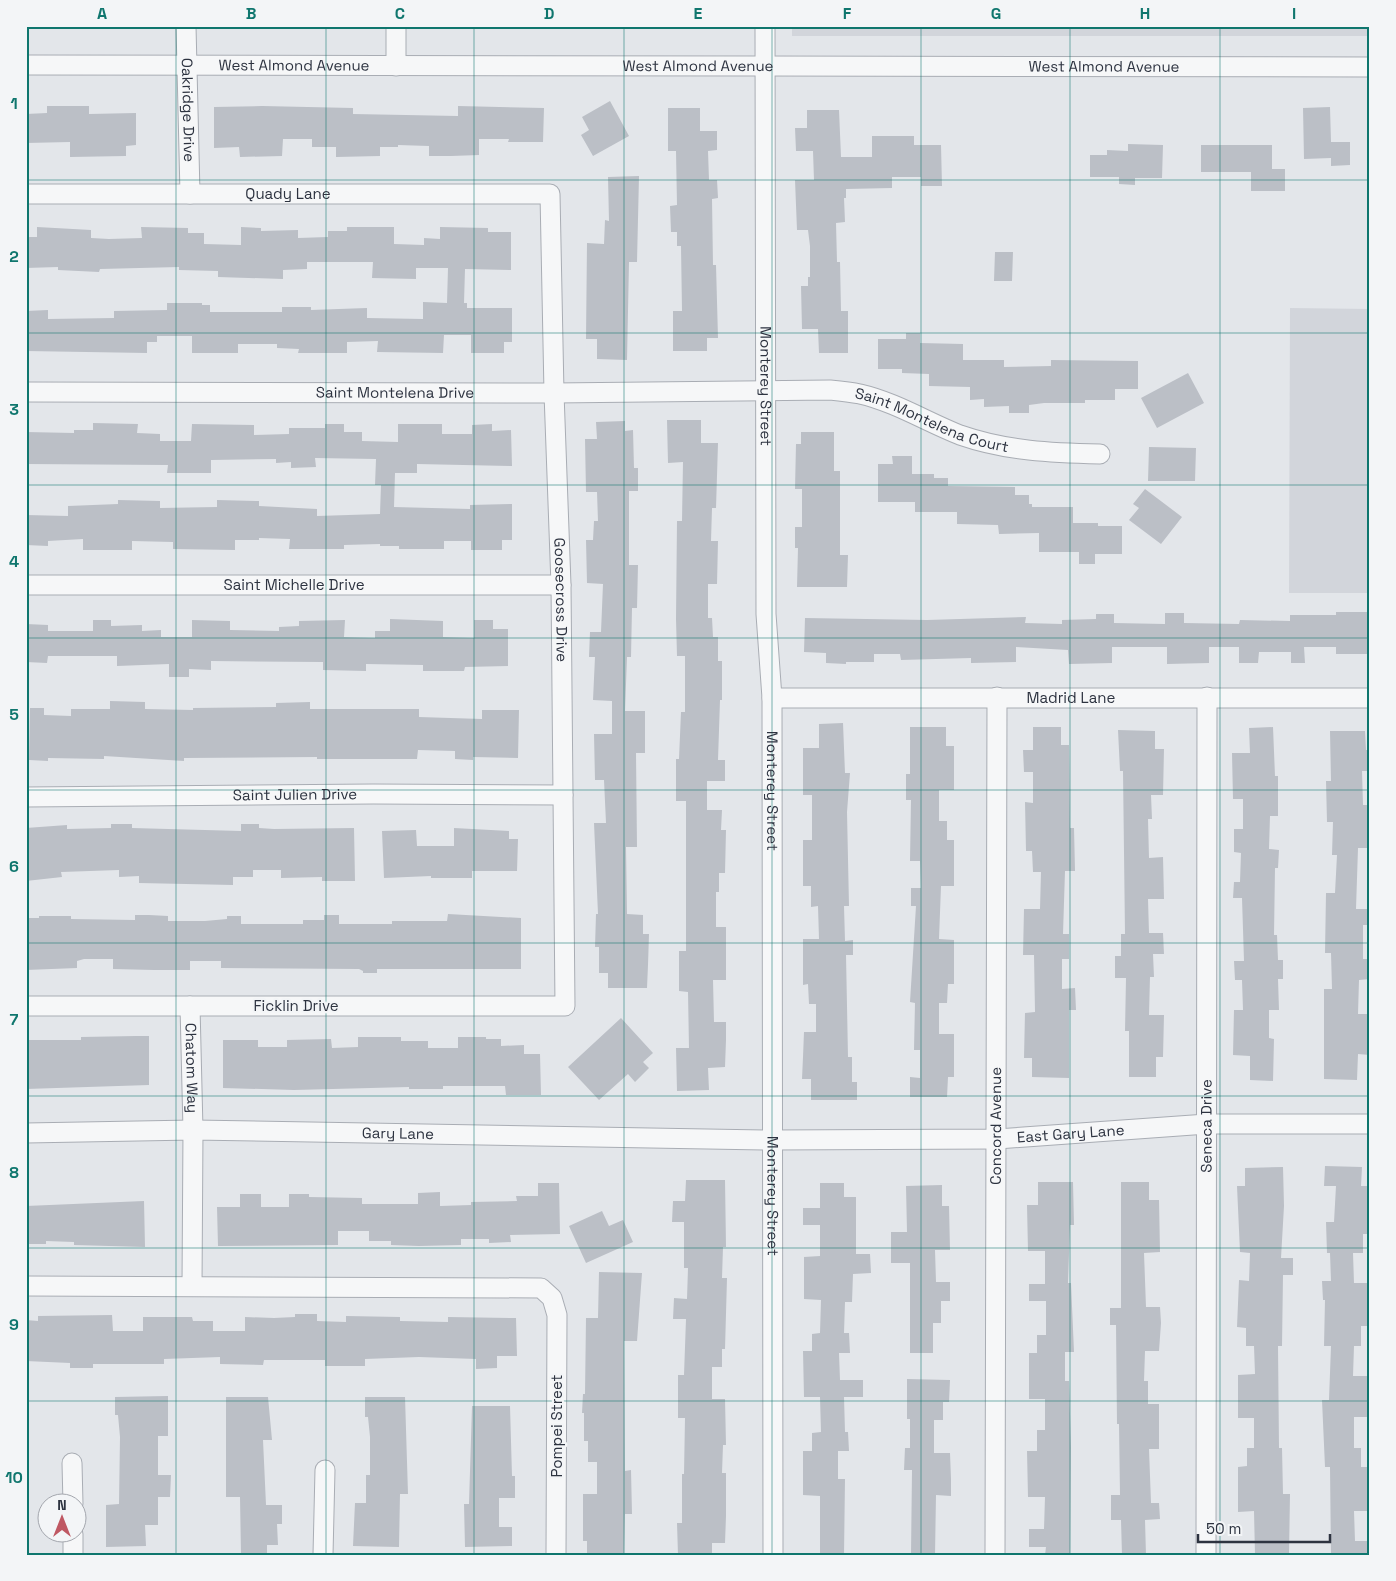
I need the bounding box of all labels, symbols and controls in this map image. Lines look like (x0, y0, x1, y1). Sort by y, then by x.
text: A (97, 3, 107, 24)
text: B (246, 3, 256, 24)
text: C (395, 3, 405, 24)
text: D (544, 3, 554, 24)
text: E (694, 3, 703, 24)
text: F (843, 3, 852, 24)
text: G (991, 3, 1001, 24)
text: H (1140, 3, 1150, 24)
text: I (1292, 3, 1296, 24)
street label: West Almond Avenue (218, 55, 370, 75)
street label: West Almond Avenue (622, 56, 774, 75)
street label: West Almond Avenue (1028, 56, 1180, 76)
street label: Oakridge Drive (178, 58, 199, 162)
text: 1 (10, 93, 18, 114)
street label: Quady Lane (245, 184, 331, 203)
text: 2 (9, 246, 19, 267)
street label: Monterey Street (757, 326, 776, 446)
street label: Saint Montelena Drive (316, 383, 474, 402)
street label: Saint Montelena Court (854, 383, 1010, 456)
text: 3 (9, 399, 19, 420)
street label: Goosecross Drive (550, 537, 572, 662)
text: 4 (9, 551, 19, 572)
street label: Saint Michelle Drive (223, 575, 365, 594)
street label: Madrid Lane (1027, 688, 1116, 707)
text: 5 (9, 704, 19, 725)
street label: Monterey Street (763, 731, 782, 851)
street label: Saint Julien Drive (233, 784, 357, 804)
text: 6 (9, 856, 19, 877)
street label: Ficklin Drive (253, 996, 339, 1015)
text: 7 (10, 1009, 19, 1030)
street label: Chatom Way (181, 1023, 203, 1113)
street label: Concord Avenue (986, 1067, 1005, 1185)
street label: Seneca Drive (1196, 1079, 1216, 1173)
street label: East Gary Lane (1016, 1120, 1125, 1147)
street label: Gary Lane (362, 1123, 434, 1143)
street label: Monterey Street (764, 1136, 783, 1256)
text: 8 (9, 1162, 19, 1183)
text: 9 (9, 1314, 19, 1335)
street label: Pompei Street (547, 1374, 566, 1477)
text: 10 (5, 1467, 23, 1488)
north arrow (38, 1494, 88, 1544)
text: N (57, 1496, 67, 1514)
scale bar (1198, 1511, 1331, 1543)
text: 50 m (1206, 1519, 1241, 1538)

